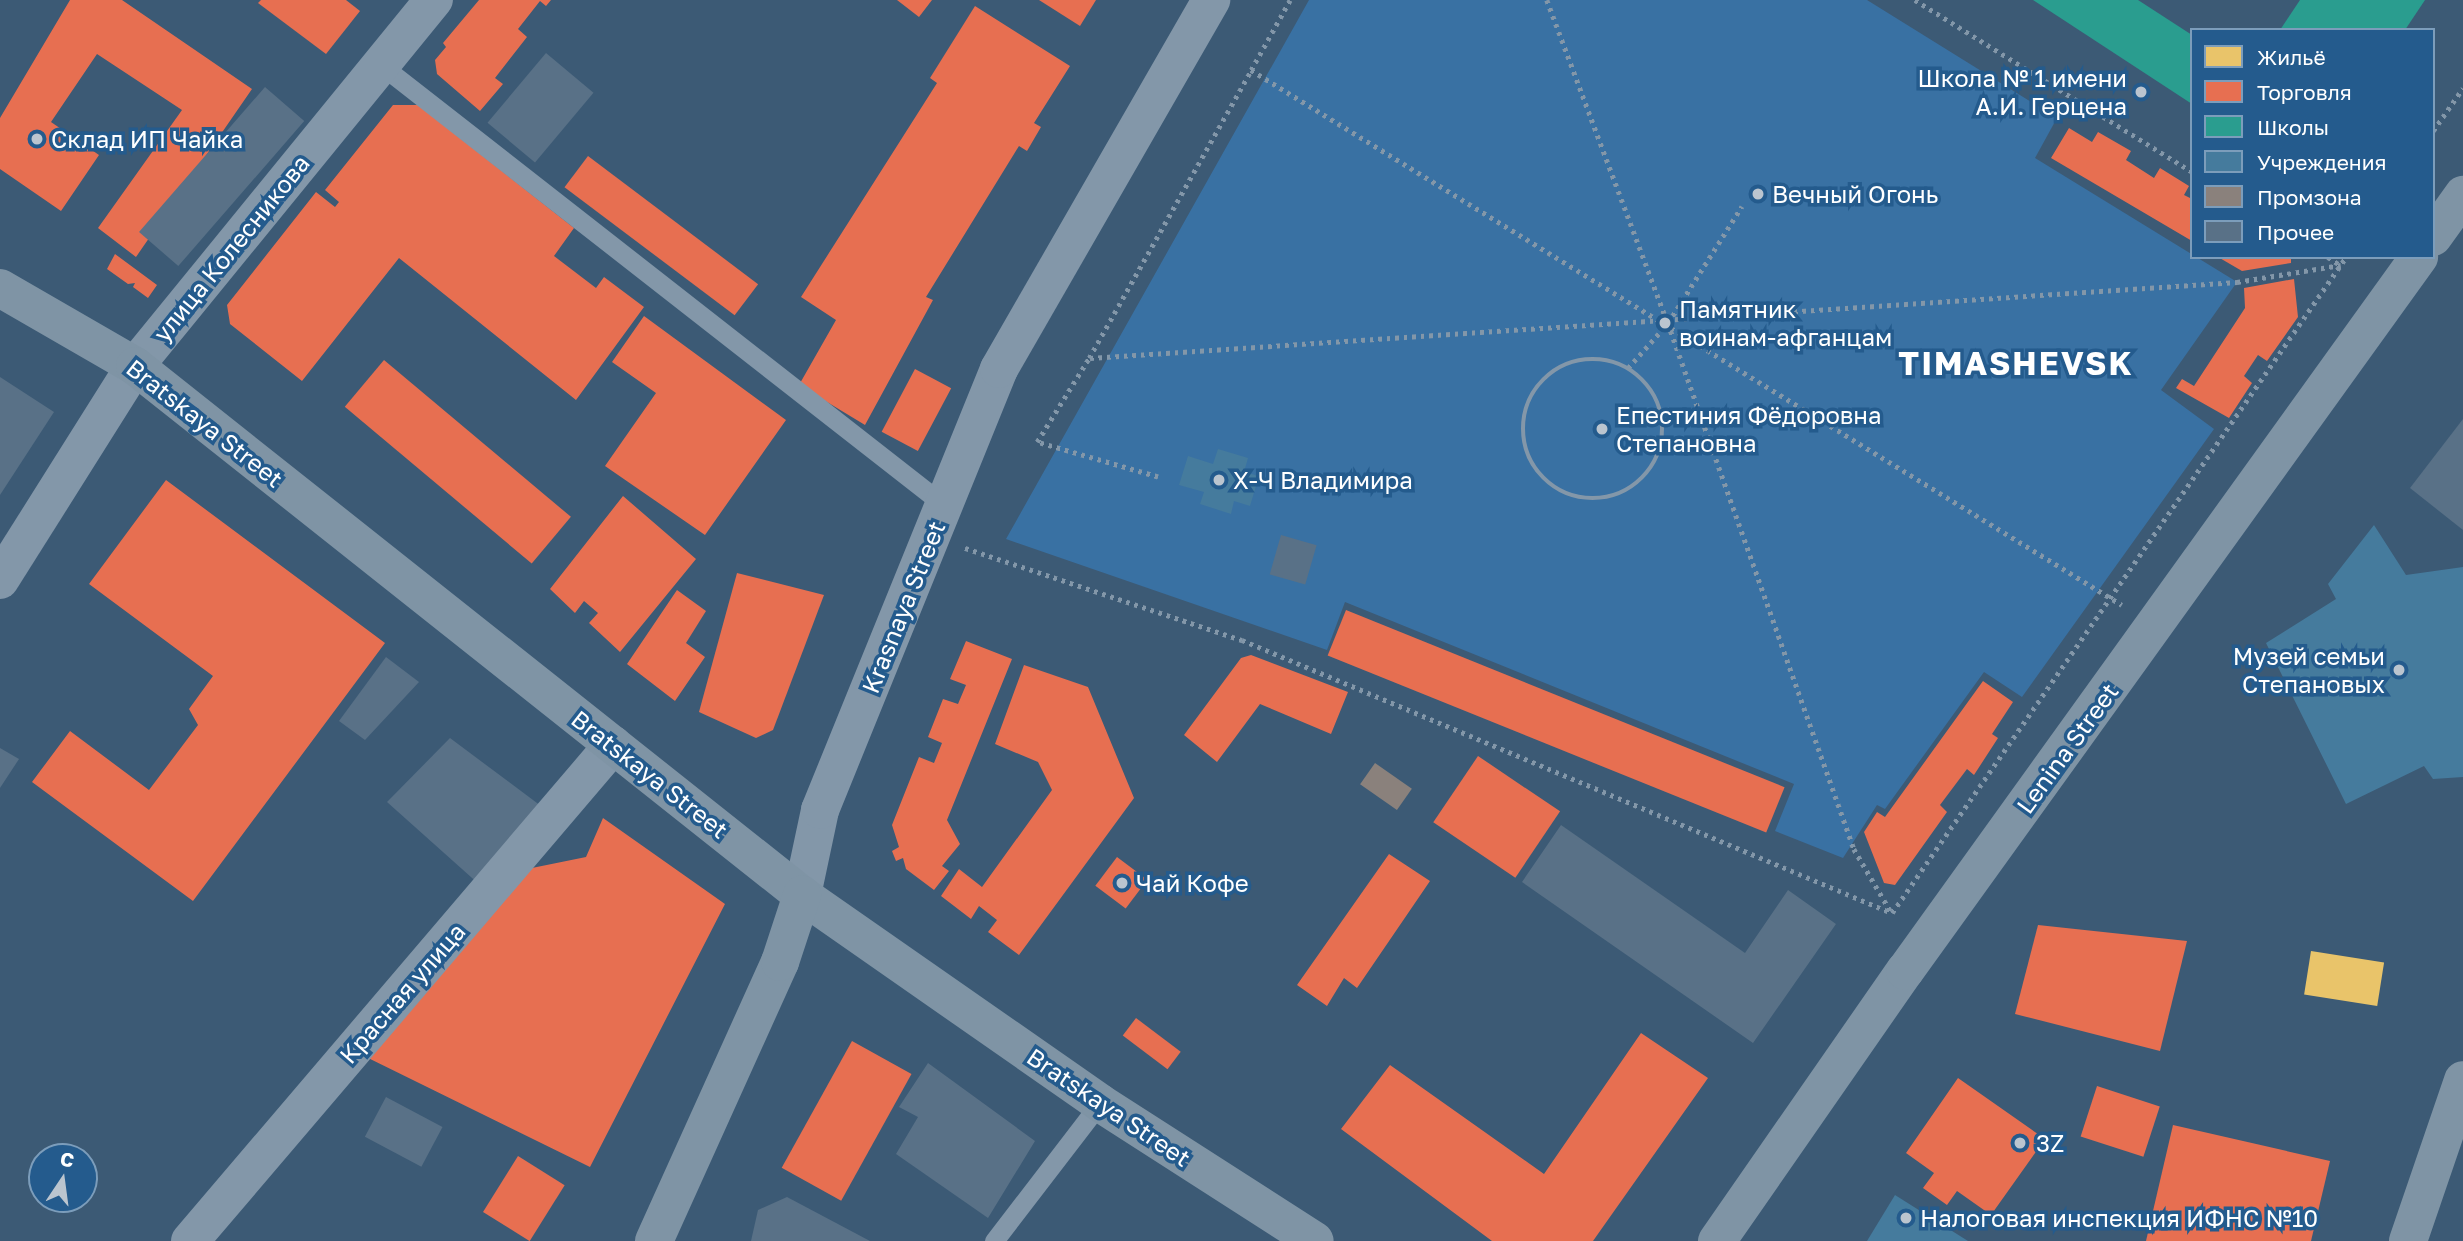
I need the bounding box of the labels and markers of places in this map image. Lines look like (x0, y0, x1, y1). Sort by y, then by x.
place label: Школа № 1 имени А.И. Герцена (1918, 64, 2127, 120)
marker: Школа № 1 имени А.И. Герцена (2133, 84, 2149, 100)
place label: Склад ИП Чайка (51, 125, 243, 153)
marker: Склад ИП Чайка (29, 131, 45, 147)
place label: Вечный Огонь (1772, 180, 1938, 208)
marker: Вечный Огонь (1750, 186, 1766, 202)
place label: Памятник воинам-афганцам (1679, 295, 1892, 351)
marker: Памятник воинам-афганцам (1657, 315, 1673, 331)
place label: Епестиния Фёдоровна Степановна (1616, 401, 1882, 457)
marker: Епестиния Фёдоровна Степановна (1594, 421, 1610, 437)
place label: Х-Ч Владимира (1233, 466, 1413, 494)
marker: Х-Ч Владимира (1211, 472, 1227, 488)
place label: Музей семьи Степановых (2233, 642, 2385, 698)
marker: Музей семьи Степановых (2391, 662, 2407, 678)
place label: Чай Кофе (1136, 869, 1249, 897)
marker: Чай Кофе (1114, 875, 1130, 891)
place label: 3Z (2036, 1129, 2064, 1157)
marker: 3Z (2010, 1133, 2030, 1153)
place label: Налоговая инспекция ИФНС №10 (1920, 1204, 2318, 1232)
marker: Налоговая инспекция ИФНС №10 (1898, 1210, 1914, 1226)

